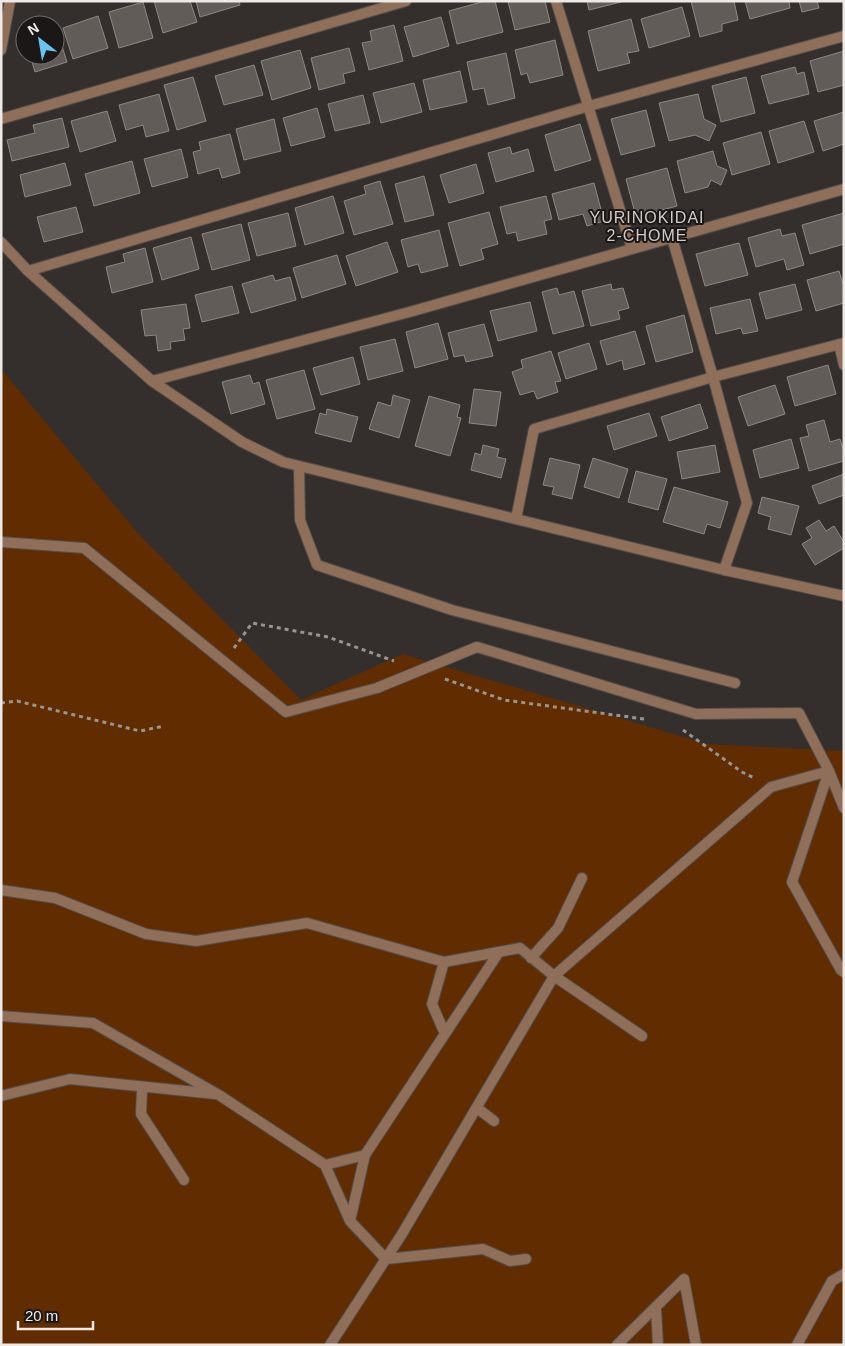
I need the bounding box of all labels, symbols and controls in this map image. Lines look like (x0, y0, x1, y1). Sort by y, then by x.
north arrow (15, 15, 65, 65)
text: N (25, 19, 42, 38)
district label: YURINOKIDAI 2-CHOME (589, 209, 705, 244)
scale bar (18, 1298, 92, 1330)
text: 20 m (25, 1307, 58, 1324)

